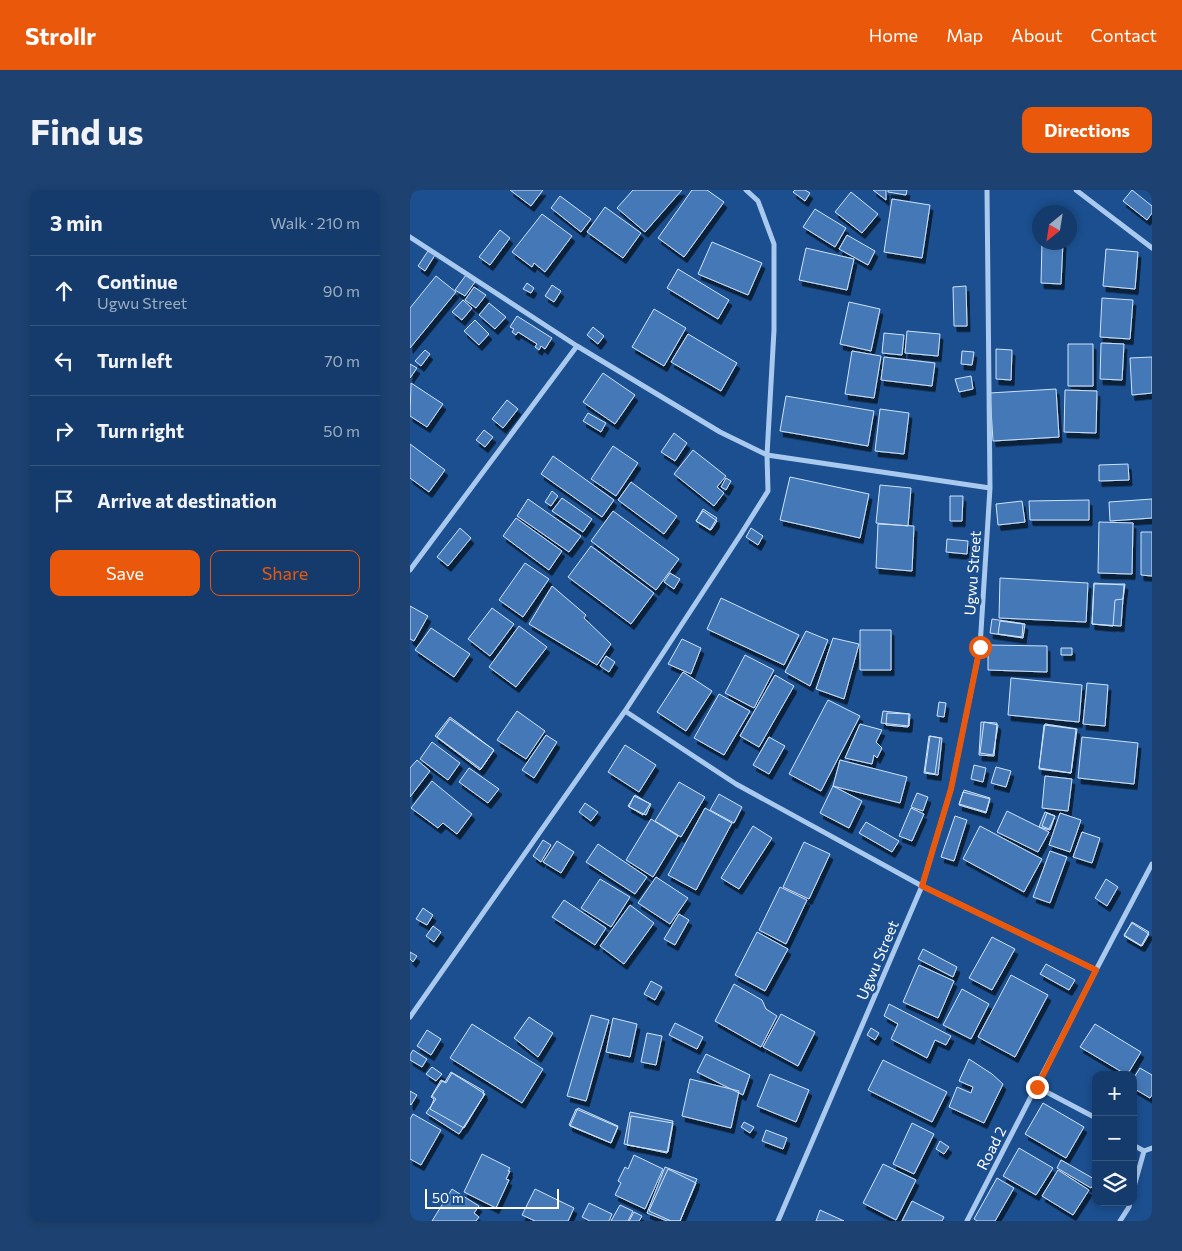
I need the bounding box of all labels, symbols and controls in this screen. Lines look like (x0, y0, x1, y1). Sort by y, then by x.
text: Strollr (25, 21, 96, 50)
text: Home (869, 24, 918, 46)
text: Map (946, 24, 983, 46)
text: About (1011, 24, 1063, 46)
text: Contact (1091, 24, 1157, 46)
button: Directions (1022, 107, 1152, 153)
text: Find us (30, 109, 144, 152)
north arrow (1032, 205, 1077, 250)
text: 3 min (50, 210, 103, 235)
text: Walk · 210 m (270, 213, 360, 232)
text: Continue (97, 270, 177, 293)
icon: ahead (50, 277, 78, 305)
text: 90 m (323, 281, 360, 300)
text: Ugwu Street (97, 293, 187, 312)
icon: left (50, 347, 78, 375)
text: Turn left (97, 349, 172, 372)
text: 70 m (324, 351, 360, 370)
icon: right (50, 417, 78, 445)
text: Turn right (97, 419, 184, 442)
text: 50 m (323, 421, 360, 440)
icon: arrive (50, 487, 78, 515)
text: Arrive at destination (97, 489, 277, 512)
street label: Ugwu Street (960, 530, 984, 616)
button: Save (50, 550, 200, 596)
button: Share (210, 550, 360, 596)
route start (969, 636, 992, 659)
street label: Ugwu Street (852, 917, 902, 1003)
map controls (1092, 1071, 1137, 1206)
button: + (1092, 1071, 1137, 1116)
route end (1026, 1076, 1049, 1099)
button: − (1092, 1116, 1137, 1161)
street label: Road 2 (972, 1123, 1010, 1173)
button: layers (1092, 1161, 1137, 1206)
scale bar (425, 1186, 559, 1209)
text: 50 m (432, 1189, 464, 1206)

